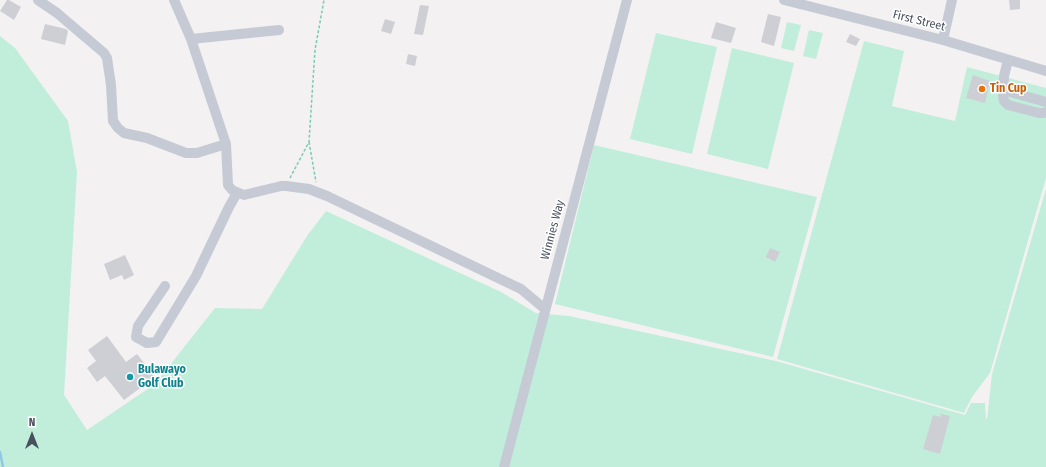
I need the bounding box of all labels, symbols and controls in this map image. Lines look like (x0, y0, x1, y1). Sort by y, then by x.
street label: First Street (891, 8, 947, 34)
place label: Tin Cup (990, 82, 1027, 96)
marker: Tin Cup (977, 84, 987, 94)
street label: Winnies Way (538, 199, 568, 261)
place label: Bulawayo Golf Club (138, 363, 186, 391)
marker: Bulawayo Golf Club (125, 372, 135, 382)
north arrow (12, 415, 52, 455)
text: N (29, 416, 35, 429)

